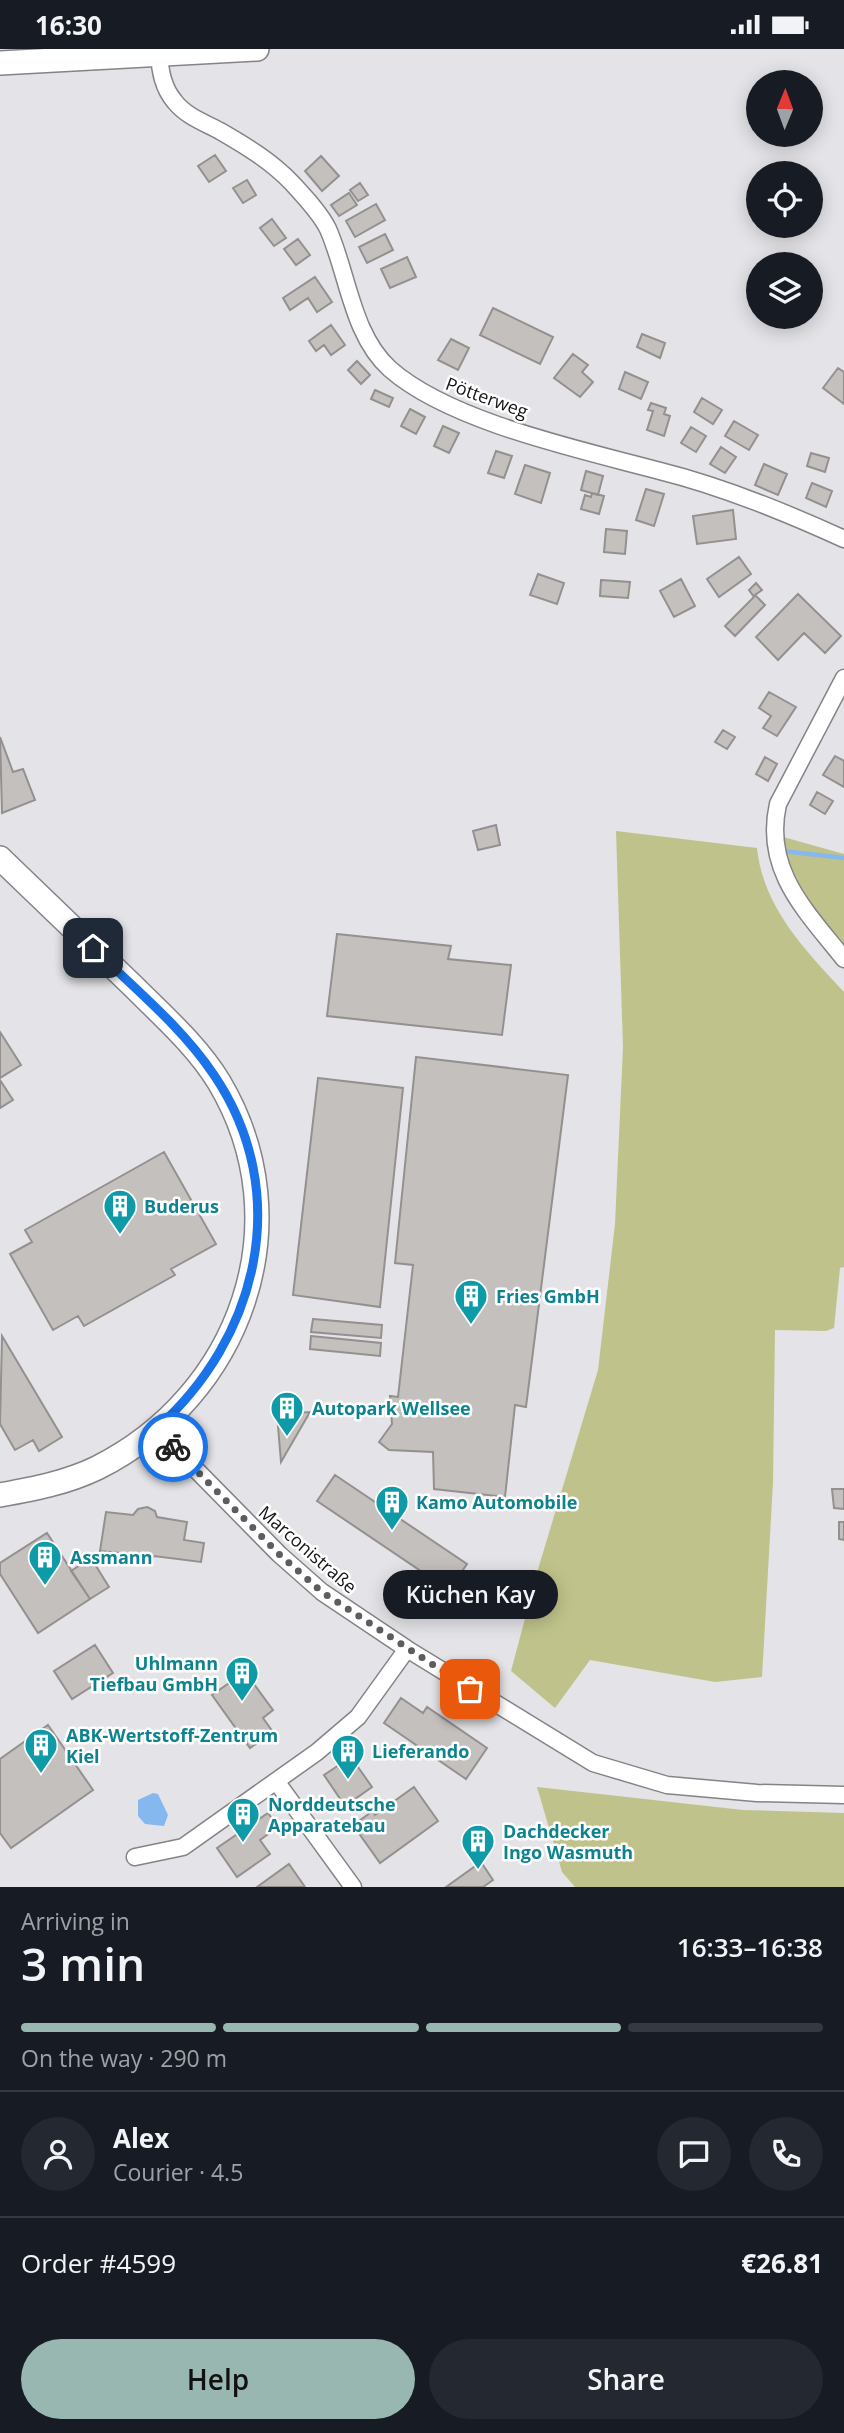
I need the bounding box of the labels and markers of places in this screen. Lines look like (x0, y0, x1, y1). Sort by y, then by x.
pin (63, 918, 123, 978)
building icon: Buderus (101, 1187, 139, 1236)
place label: Buderus (144, 1194, 219, 1218)
building icon: Fries GmbH (452, 1277, 490, 1326)
place label: Fries GmbH (496, 1284, 600, 1308)
building icon: Autopark Wellsee (268, 1389, 306, 1438)
place label: Autopark Wellsee (312, 1396, 471, 1420)
building icon: Kamo Automobile (373, 1483, 411, 1532)
place label: Kamo Automobile (416, 1490, 577, 1514)
building icon: Assmann (26, 1538, 64, 1587)
place label: Assmann (70, 1545, 153, 1569)
callout: Küchen Kay (382, 1570, 558, 1619)
place label: Uhlmann Tiefbau GmbH (90, 1651, 218, 1696)
building icon: Uhlmann Tiefbau GmbH (223, 1654, 261, 1703)
pin (440, 1659, 500, 1719)
place label: ABK-Wertstoff-Zentrum Kiel (66, 1723, 278, 1768)
building icon: ABK-Wertstoff-Zentrum Kiel (22, 1726, 60, 1775)
building icon: Lieferando (329, 1732, 367, 1781)
place label: Lieferando (372, 1739, 469, 1763)
place label: Norddeutsche Apparatebau (268, 1792, 396, 1837)
building icon: Norddeutsche Apparatebau (224, 1795, 262, 1844)
place label: Dachdecker Ingo Wasmuth (503, 1819, 633, 1864)
building icon: Dachdecker Ingo Wasmuth (459, 1822, 497, 1871)

